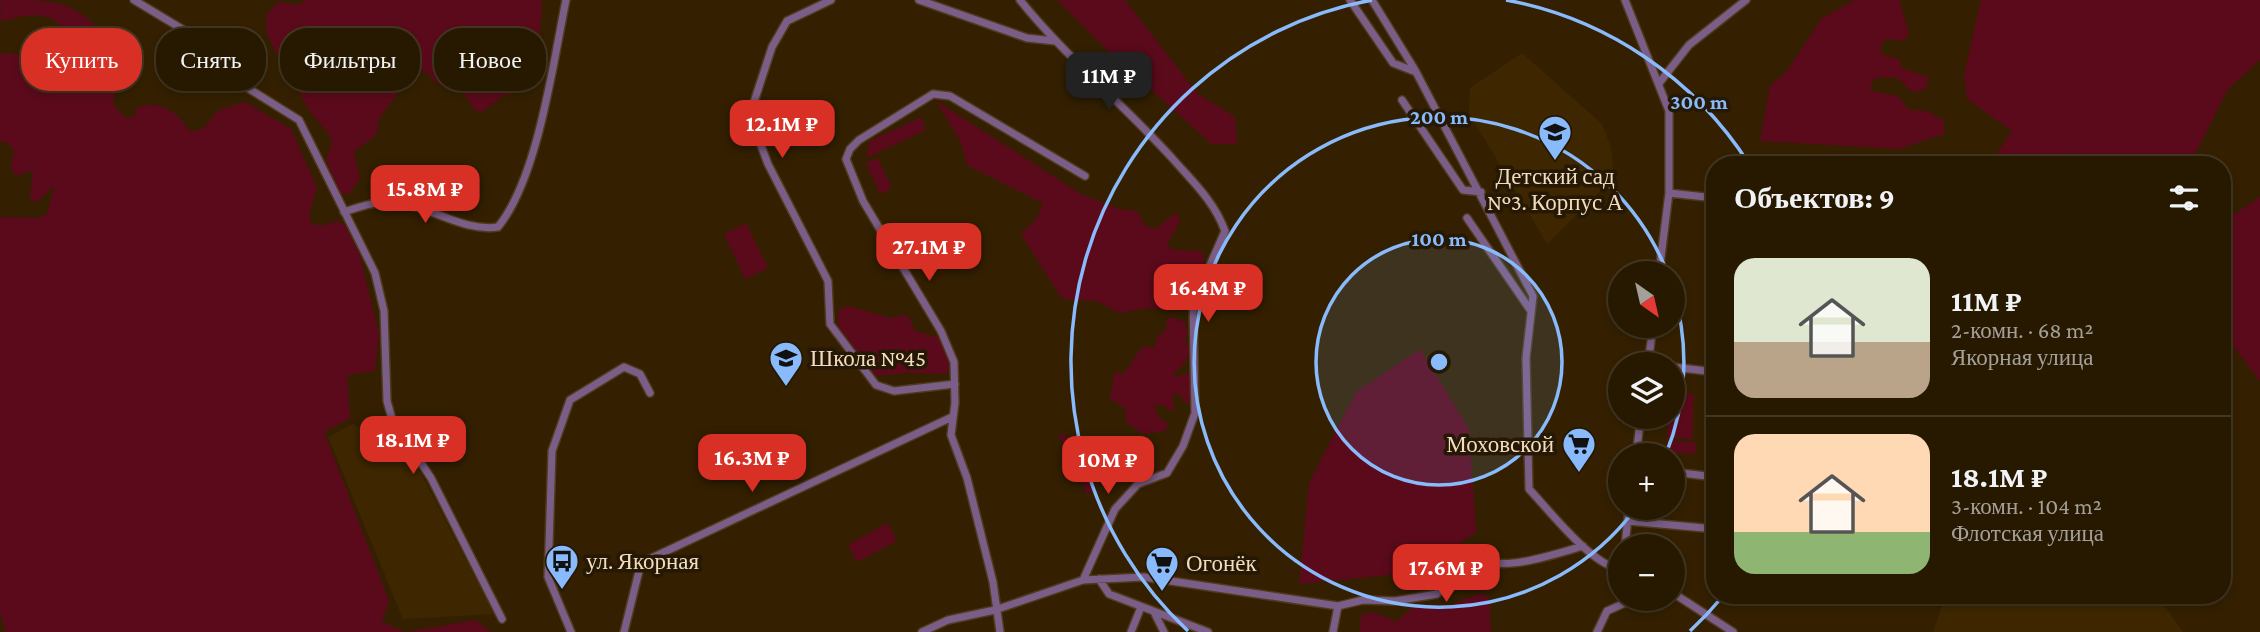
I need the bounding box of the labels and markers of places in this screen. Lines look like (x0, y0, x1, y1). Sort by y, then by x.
pin: 11M ₽ (1060, 52, 1158, 112)
pin: 12.1M ₽ (717, 100, 847, 160)
school or university icon: Детский сад №3. Корпус А (1536, 113, 1574, 162)
place label: Детский сад №3. Корпус А (1487, 163, 1623, 215)
pin: 15.8M ₽ (360, 166, 490, 225)
pin: 27.1M ₽ (864, 224, 994, 283)
pin: 16.4M ₽ (1143, 264, 1273, 324)
school or university icon: Школа №45 (767, 339, 805, 388)
place label: Школа №45 (810, 345, 926, 371)
centre of rings (1427, 350, 1451, 374)
pin: 18.1M ₽ (348, 416, 478, 476)
supermarket icon: Моховской (1560, 425, 1598, 474)
place label: Моховской (1446, 431, 1554, 457)
pin: 16.3M ₽ (687, 434, 817, 494)
pin: 10M ₽ (1059, 436, 1157, 496)
bus stop icon: ул. Якорная (543, 542, 581, 591)
supermarket icon: Огонёк (1143, 544, 1181, 593)
pin: 17.6M ₽ (1381, 544, 1511, 604)
place label: ул. Якорная (586, 548, 699, 574)
place label: Огонёк (1186, 550, 1257, 576)

